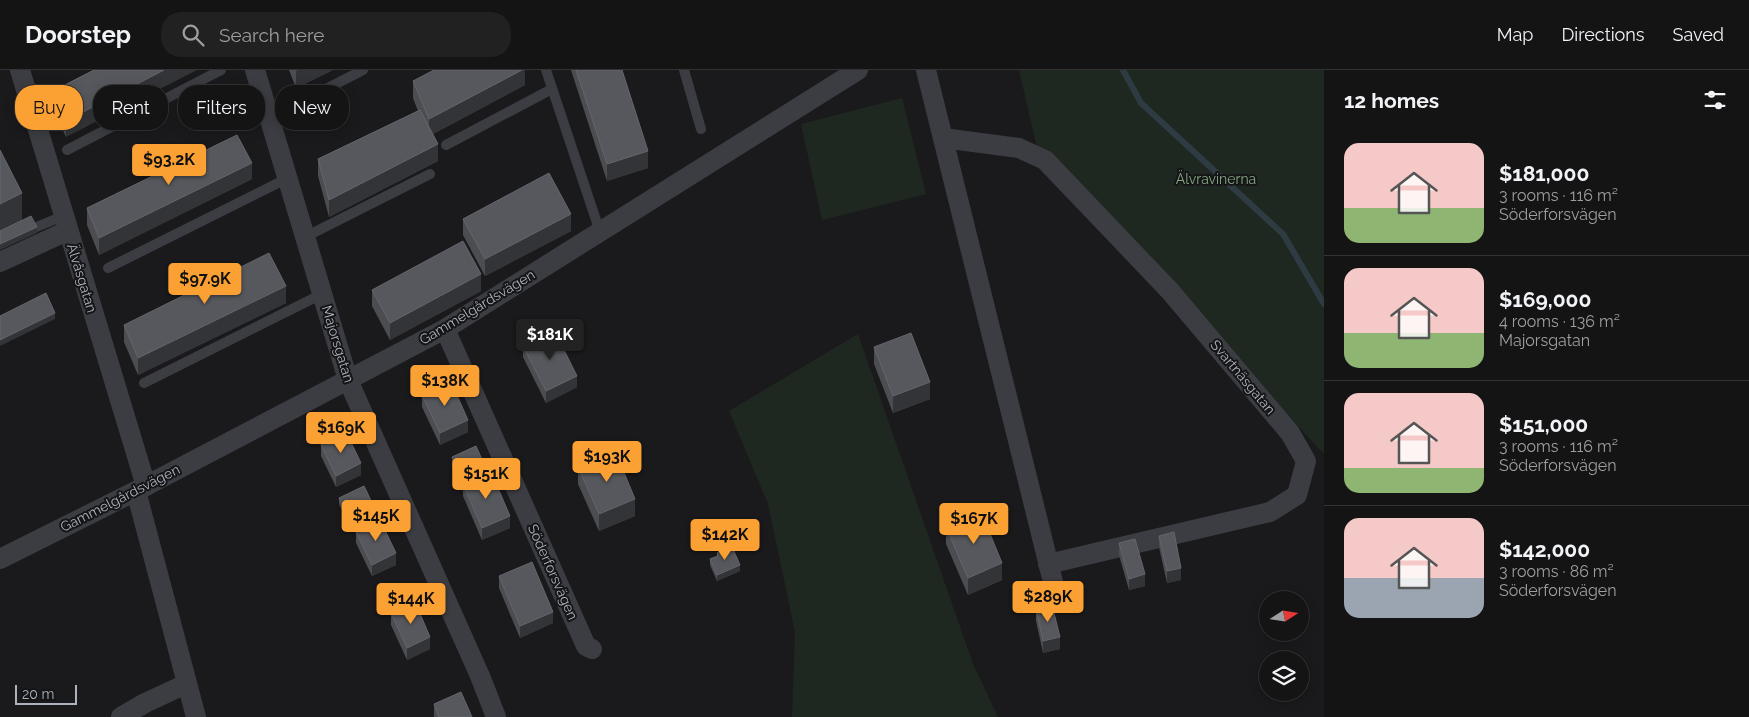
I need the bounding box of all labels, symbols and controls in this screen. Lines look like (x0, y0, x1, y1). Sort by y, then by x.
search box (161, 12, 511, 57)
text: Doorstep (25, 20, 131, 49)
icon: search (179, 21, 207, 49)
text: Search here (219, 24, 325, 46)
text: Map (1497, 24, 1533, 45)
text: Directions (1561, 24, 1645, 45)
text: Saved (1673, 24, 1724, 45)
chip: Buy (15, 85, 83, 130)
chip: Rent (93, 85, 168, 130)
chip: Filters (178, 85, 265, 130)
chip: New (275, 85, 349, 130)
icon: filters (1701, 86, 1729, 114)
text: 12 homes (1344, 88, 1439, 113)
pin: $93.2K (128, 144, 210, 186)
text: $93.2K (143, 150, 195, 169)
text: $181,000 (1499, 161, 1589, 186)
icon: home (1384, 163, 1444, 223)
park label: Älvravinerna (1176, 169, 1256, 187)
text: 3 rooms · 116 m² (1499, 186, 1618, 205)
text: Söderforsvägen (1499, 205, 1617, 224)
street label: Älvåsgatan (64, 241, 102, 314)
pin: $97.9K (164, 262, 246, 305)
street label: Gammelgårdsvägen (416, 266, 538, 348)
text: $97.9K (179, 269, 231, 288)
text: $169,000 (1499, 287, 1591, 312)
icon: home (1384, 288, 1444, 348)
street label: Majorsgatan (319, 304, 357, 384)
text: 4 rooms · 136 m² (1499, 312, 1620, 331)
pin: $181K (515, 318, 585, 361)
text: $181K (527, 325, 573, 344)
text: Majorsgatan (1499, 331, 1590, 350)
street label: Svartnäsgatan (1207, 337, 1279, 417)
pin: $138K (410, 364, 480, 407)
text: $138K (421, 371, 469, 390)
pin: $169K (306, 412, 376, 454)
text: $151,000 (1499, 412, 1588, 437)
icon: home (1384, 413, 1444, 473)
text: $169K (317, 418, 365, 437)
text: 3 rooms · 116 m² (1499, 437, 1618, 456)
pin: $193K (572, 440, 642, 483)
text: $193K (583, 447, 631, 466)
text: Söderforsvägen (1499, 456, 1617, 475)
pin: $151K (451, 458, 521, 500)
street label: Gammelgårdsvägen (58, 461, 182, 535)
text: $151K (463, 464, 509, 483)
pin: $145K (341, 500, 411, 542)
pin: $167K (939, 502, 1009, 545)
text: $145K (353, 506, 399, 525)
text: $167K (950, 509, 998, 528)
pin: $142K (690, 518, 760, 561)
street label: Söderforsvägen (525, 522, 581, 622)
text: $142K (702, 525, 748, 544)
text: $142,000 (1499, 537, 1590, 562)
icon: home (1384, 538, 1444, 598)
text: 3 rooms · 86 m² (1499, 562, 1614, 581)
pin: $289K (1013, 580, 1083, 623)
text: Söderforsvägen (1499, 581, 1617, 600)
pin: $144K (376, 582, 446, 625)
text: $289K (1024, 587, 1072, 606)
text: $144K (387, 589, 435, 608)
north arrow (1259, 591, 1309, 641)
map controls (1259, 591, 1309, 701)
button: layers (1259, 651, 1309, 701)
scale bar (15, 682, 78, 705)
text: 20 m (22, 686, 54, 702)

